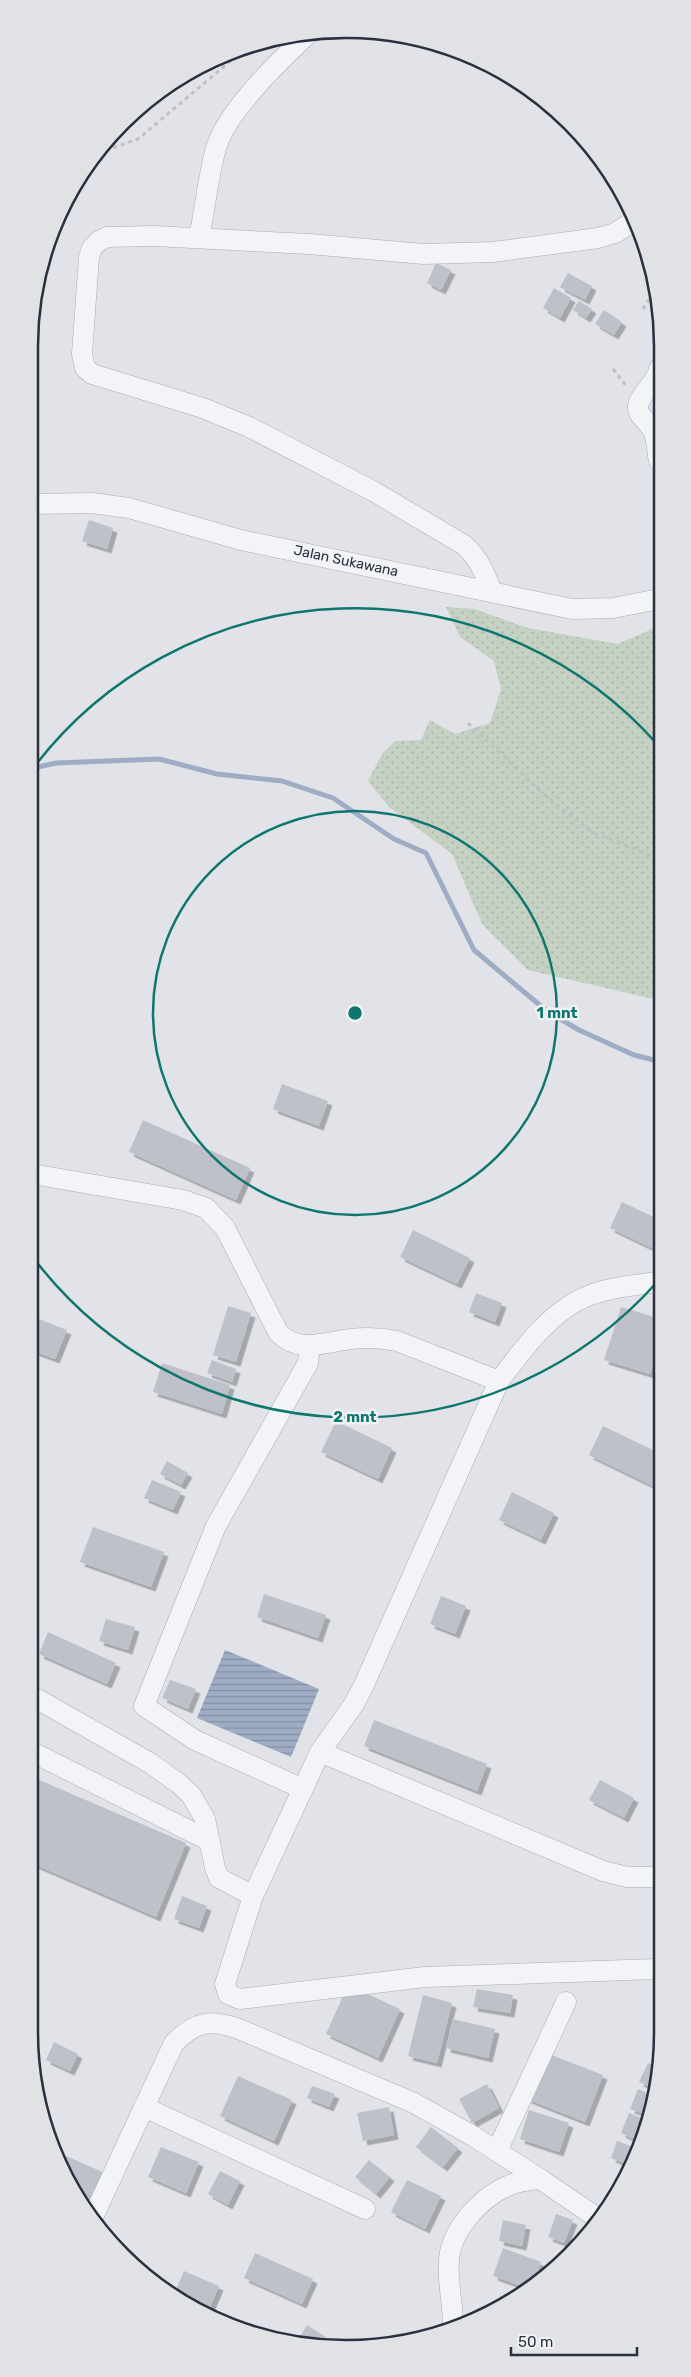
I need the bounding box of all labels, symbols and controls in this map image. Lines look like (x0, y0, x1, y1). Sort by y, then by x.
street label: Jalan Sukawana (292, 542, 400, 580)
centre of rings (346, 1004, 364, 1022)
text: 1 mnt (537, 1004, 577, 1022)
text: 2 mnt (333, 1408, 377, 1426)
scale bar (511, 2324, 637, 2356)
text: 50 m (518, 2333, 553, 2351)

